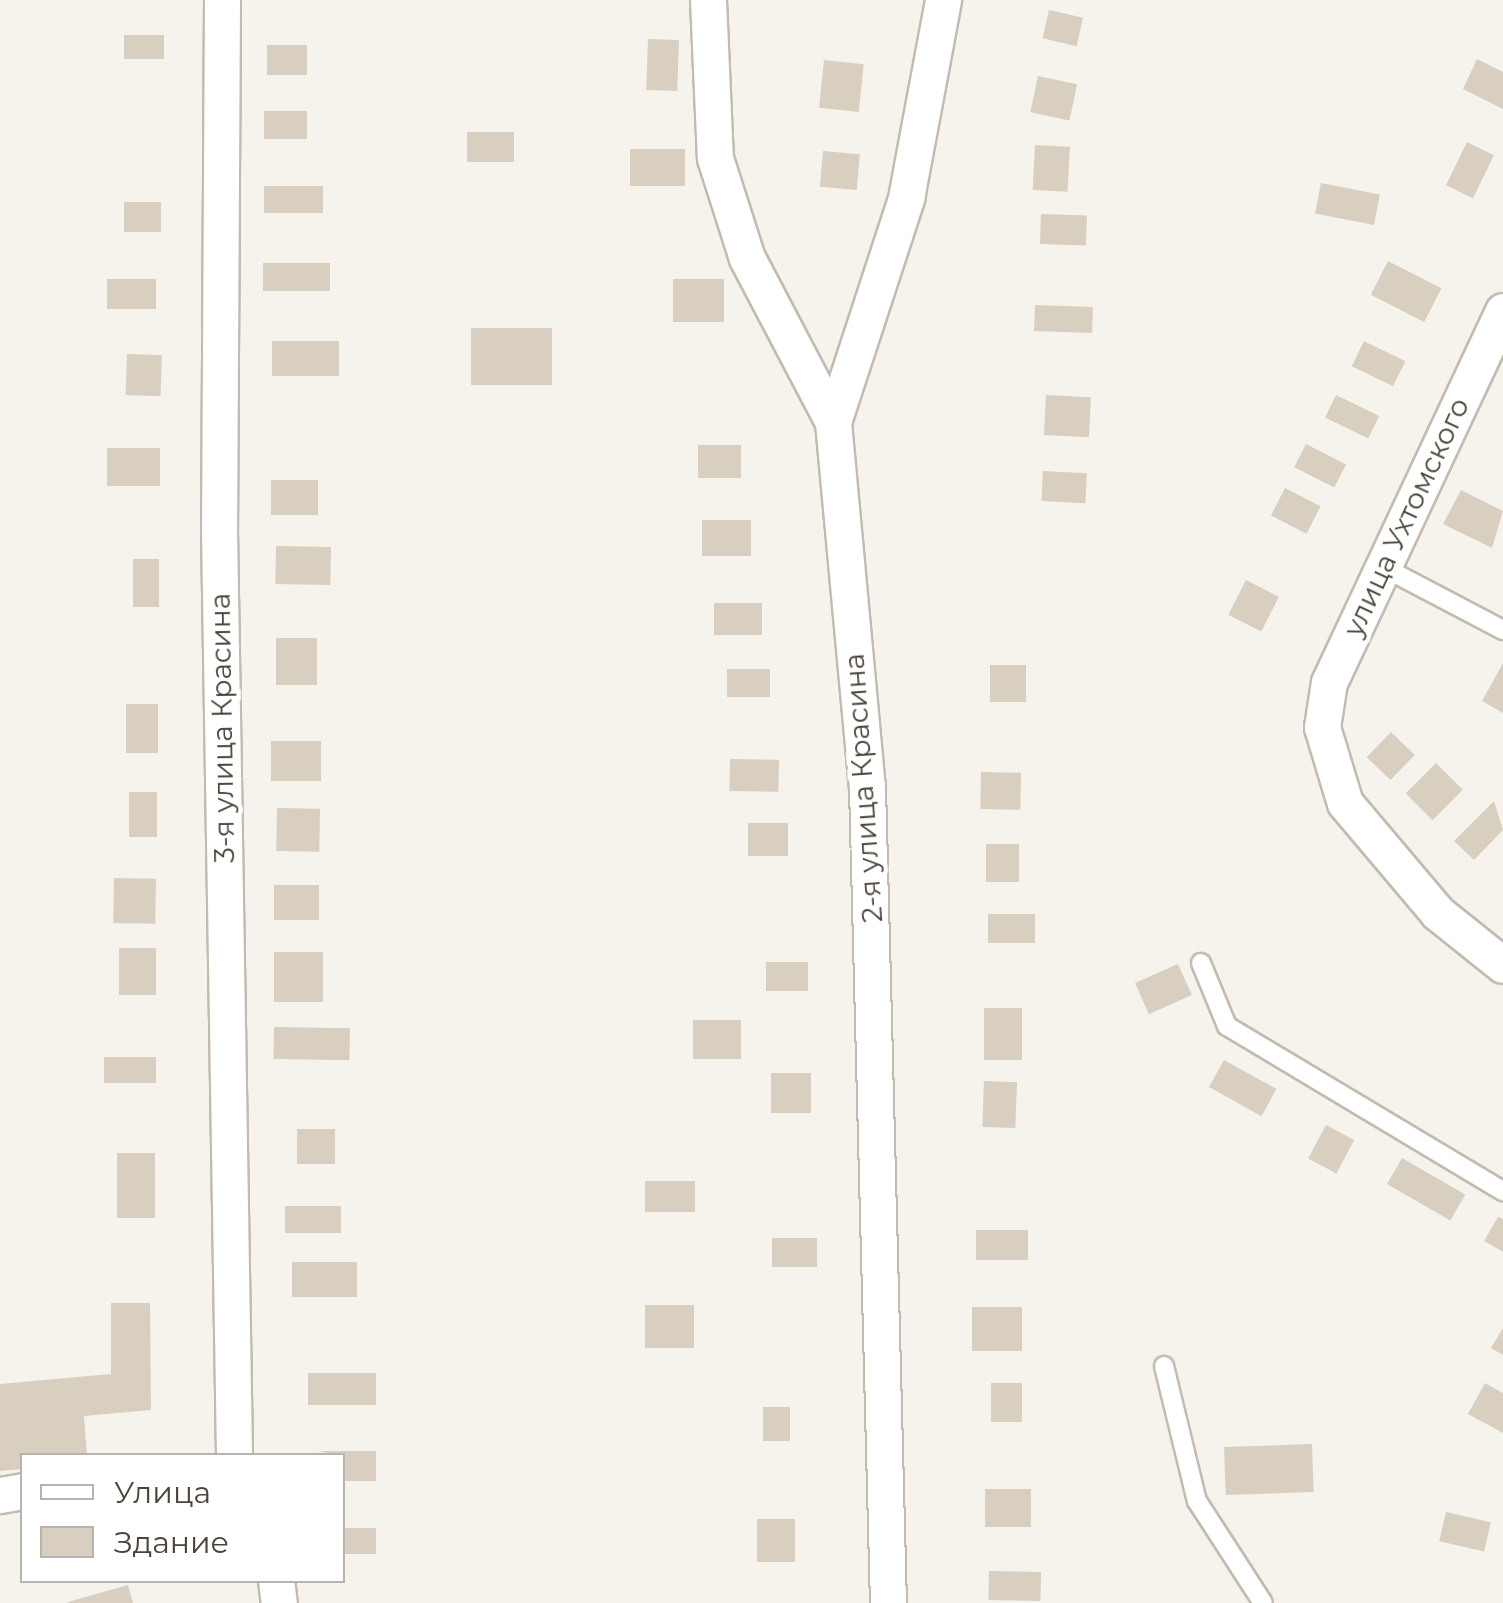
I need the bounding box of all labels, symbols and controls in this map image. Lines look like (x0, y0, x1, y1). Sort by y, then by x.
street label: улица Ухтомского (1336, 392, 1476, 642)
street label: 3-я улица Красина (203, 593, 241, 863)
street label: 2-я улица Красина (837, 652, 889, 924)
legend (20, 1453, 345, 1583)
text: Улица (114, 1474, 211, 1511)
text: Здание (114, 1524, 229, 1561)

